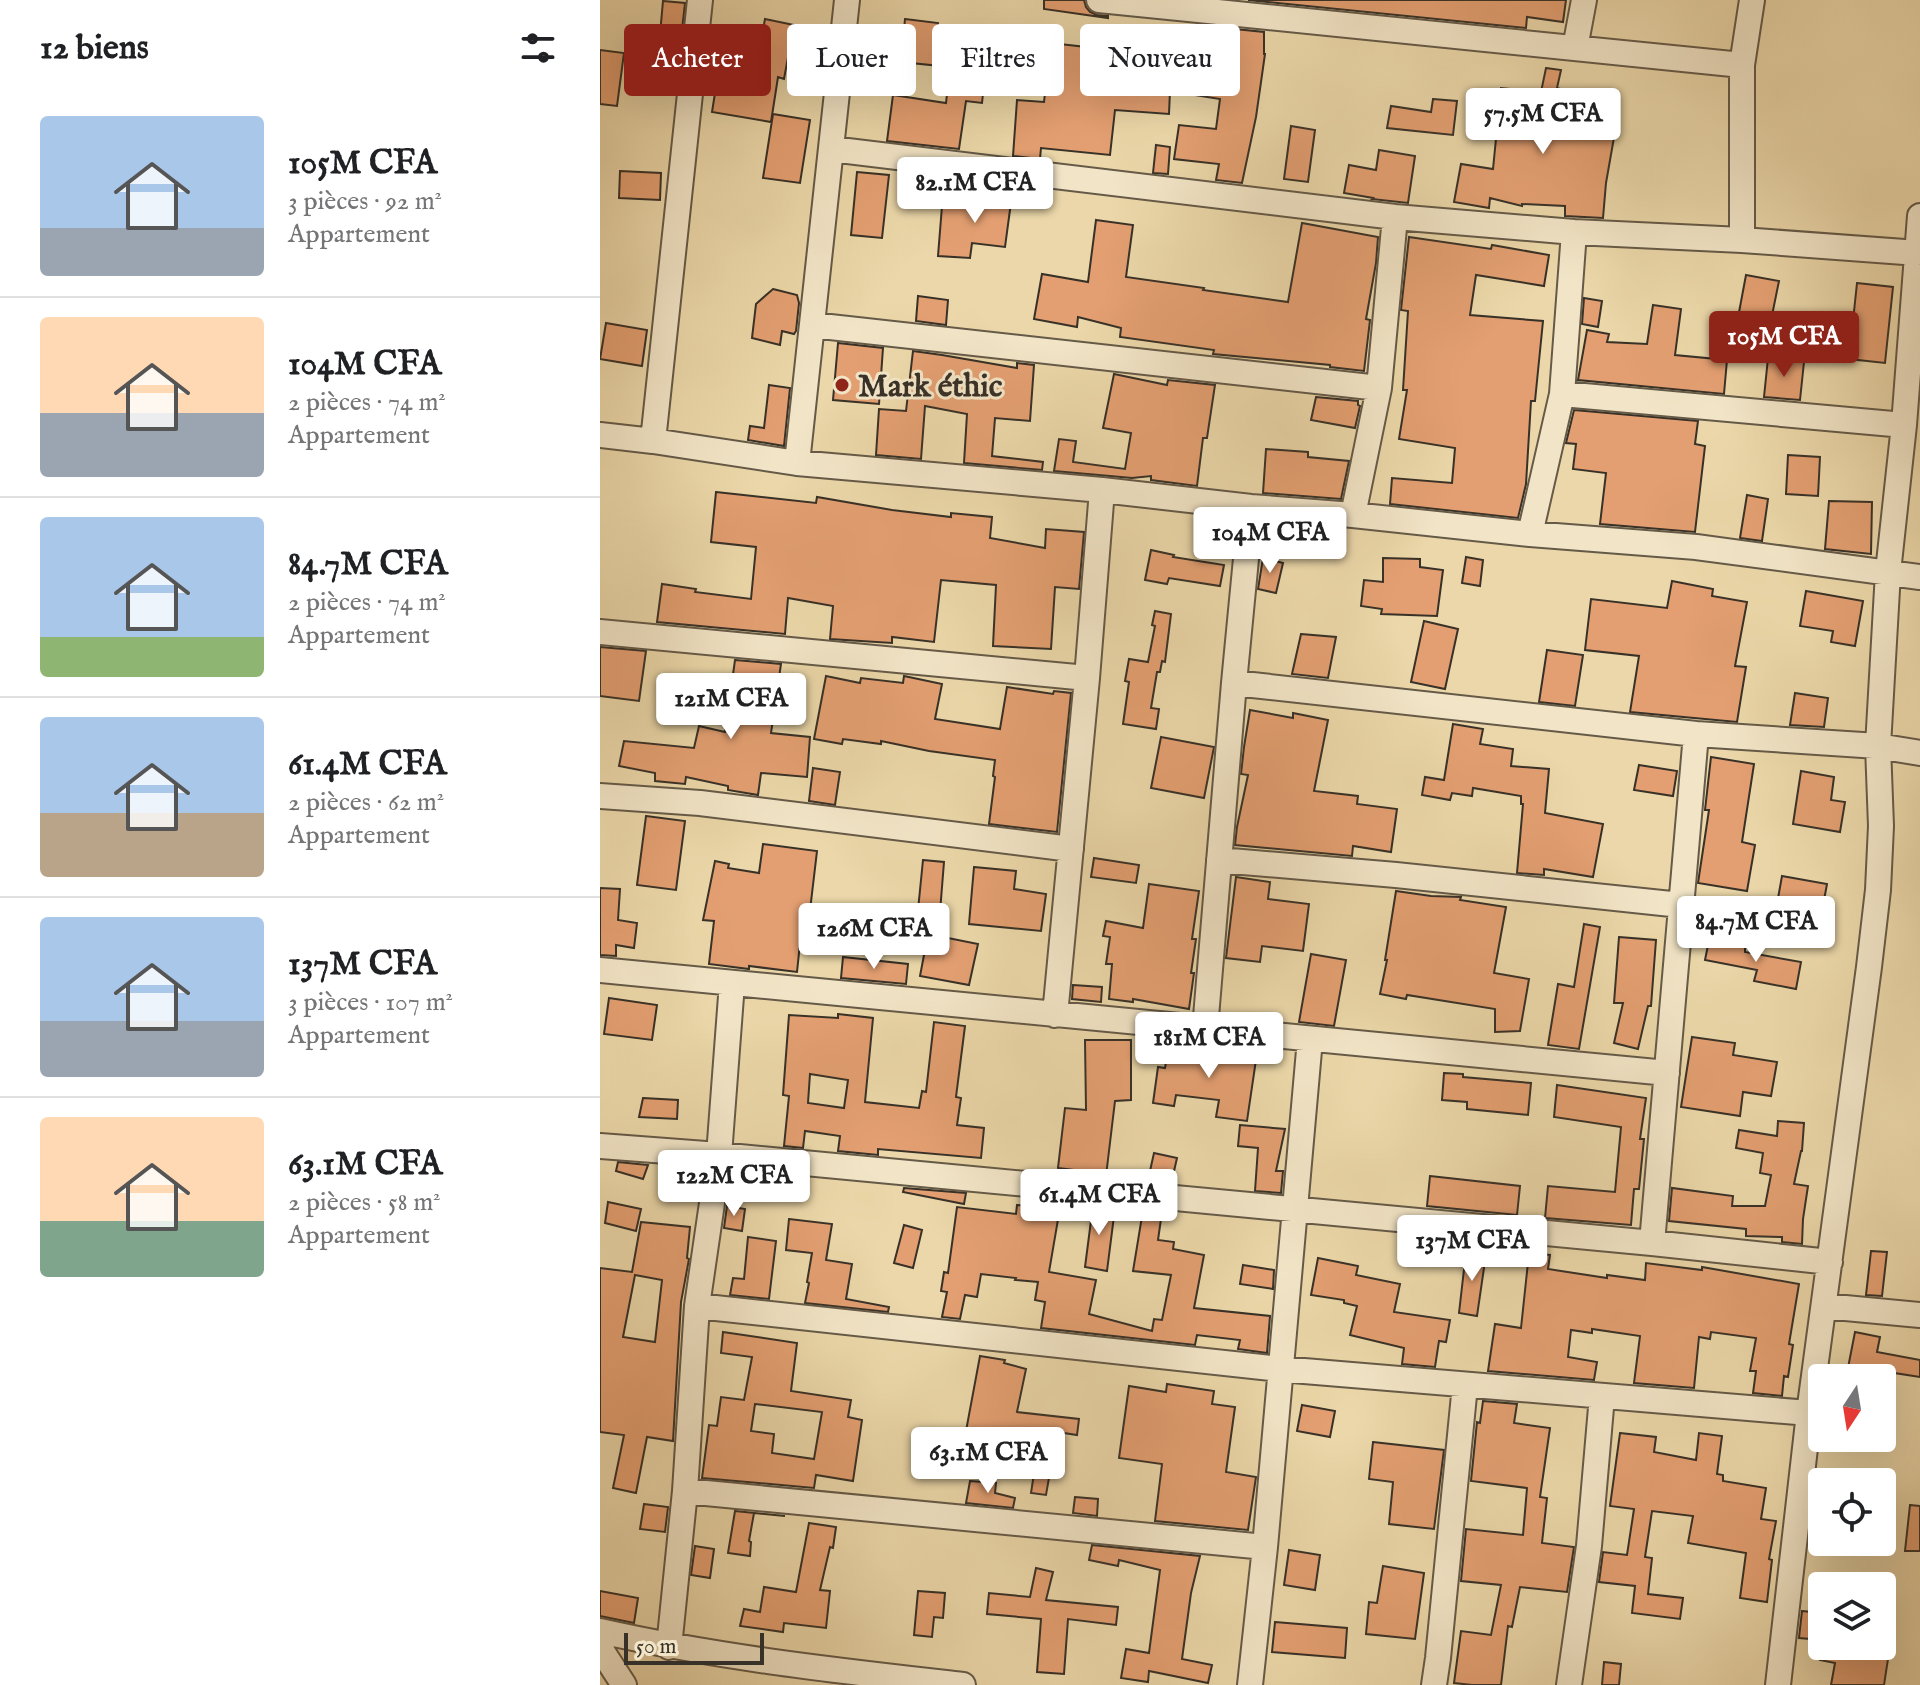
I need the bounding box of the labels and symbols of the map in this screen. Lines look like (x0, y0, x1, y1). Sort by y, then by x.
pin: 57.5M CFA (1451, 88, 1635, 156)
pin: 82.1M CFA (883, 157, 1067, 225)
pin: 105M CFA (1701, 311, 1867, 379)
place label: Mark éthic (858, 367, 1003, 408)
marker: Mark éthic (833, 376, 851, 394)
pin: 104M CFA (1187, 507, 1353, 575)
pin: 121M CFA (648, 673, 814, 741)
pin: 84.7M CFA (1664, 896, 1848, 964)
pin: 126M CFA (791, 903, 957, 971)
pin: 181M CFA (1126, 1012, 1292, 1080)
pin: 122M CFA (651, 1150, 817, 1218)
pin: 61.4M CFA (1007, 1169, 1191, 1237)
pin: 137M CFA (1389, 1215, 1555, 1283)
north arrow (1808, 1364, 1896, 1452)
pin: 63.1M CFA (896, 1427, 1080, 1495)
scale bar (624, 1629, 764, 1665)

